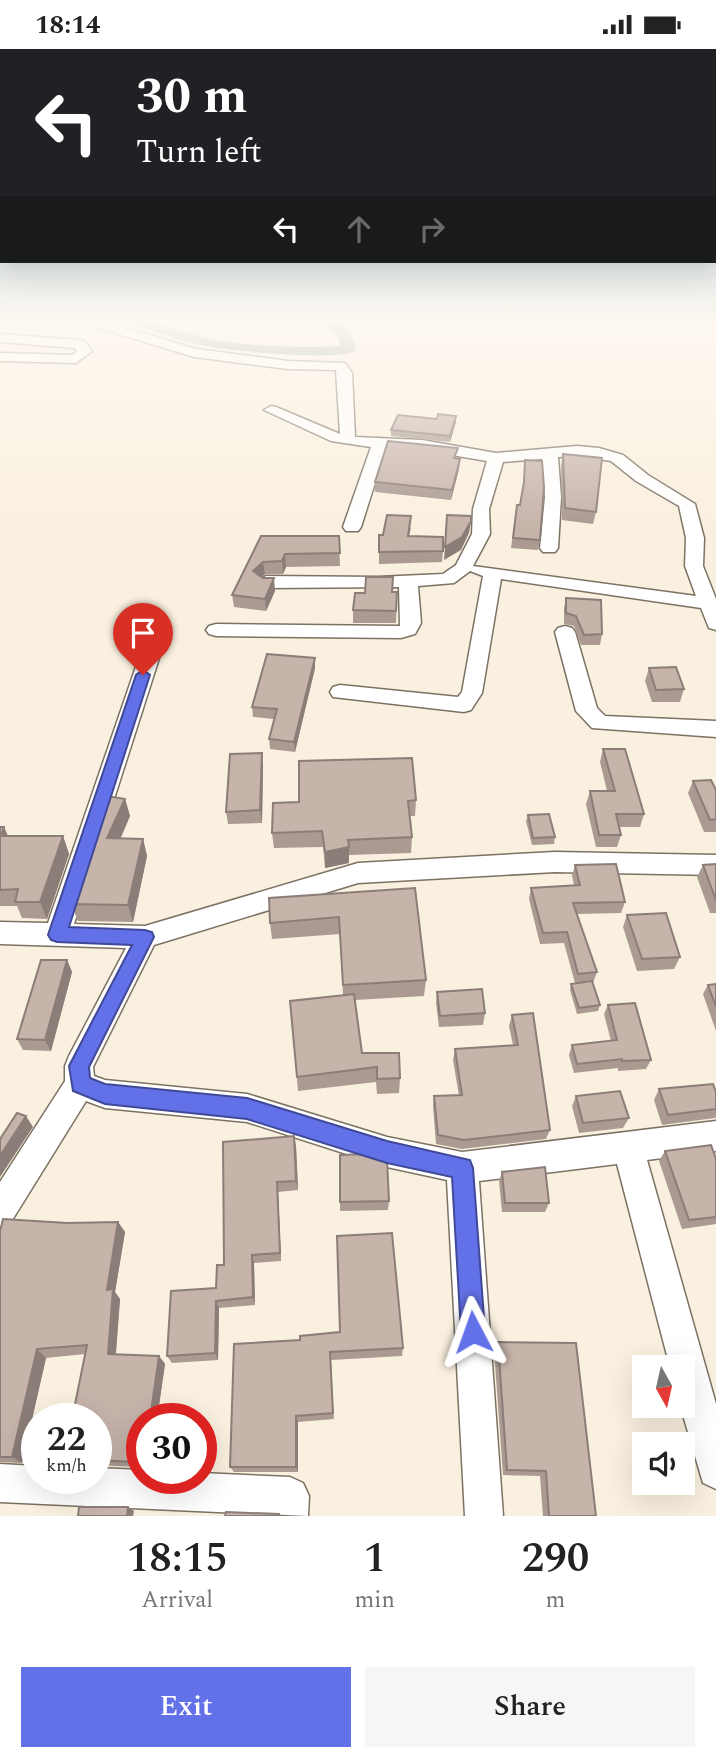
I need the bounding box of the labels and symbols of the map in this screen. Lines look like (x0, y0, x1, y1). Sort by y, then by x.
pin (113, 603, 173, 675)
position arrow (436, 1295, 510, 1369)
north arrow (632, 1355, 695, 1417)
speed limit sign: 30 (126, 1403, 217, 1494)

